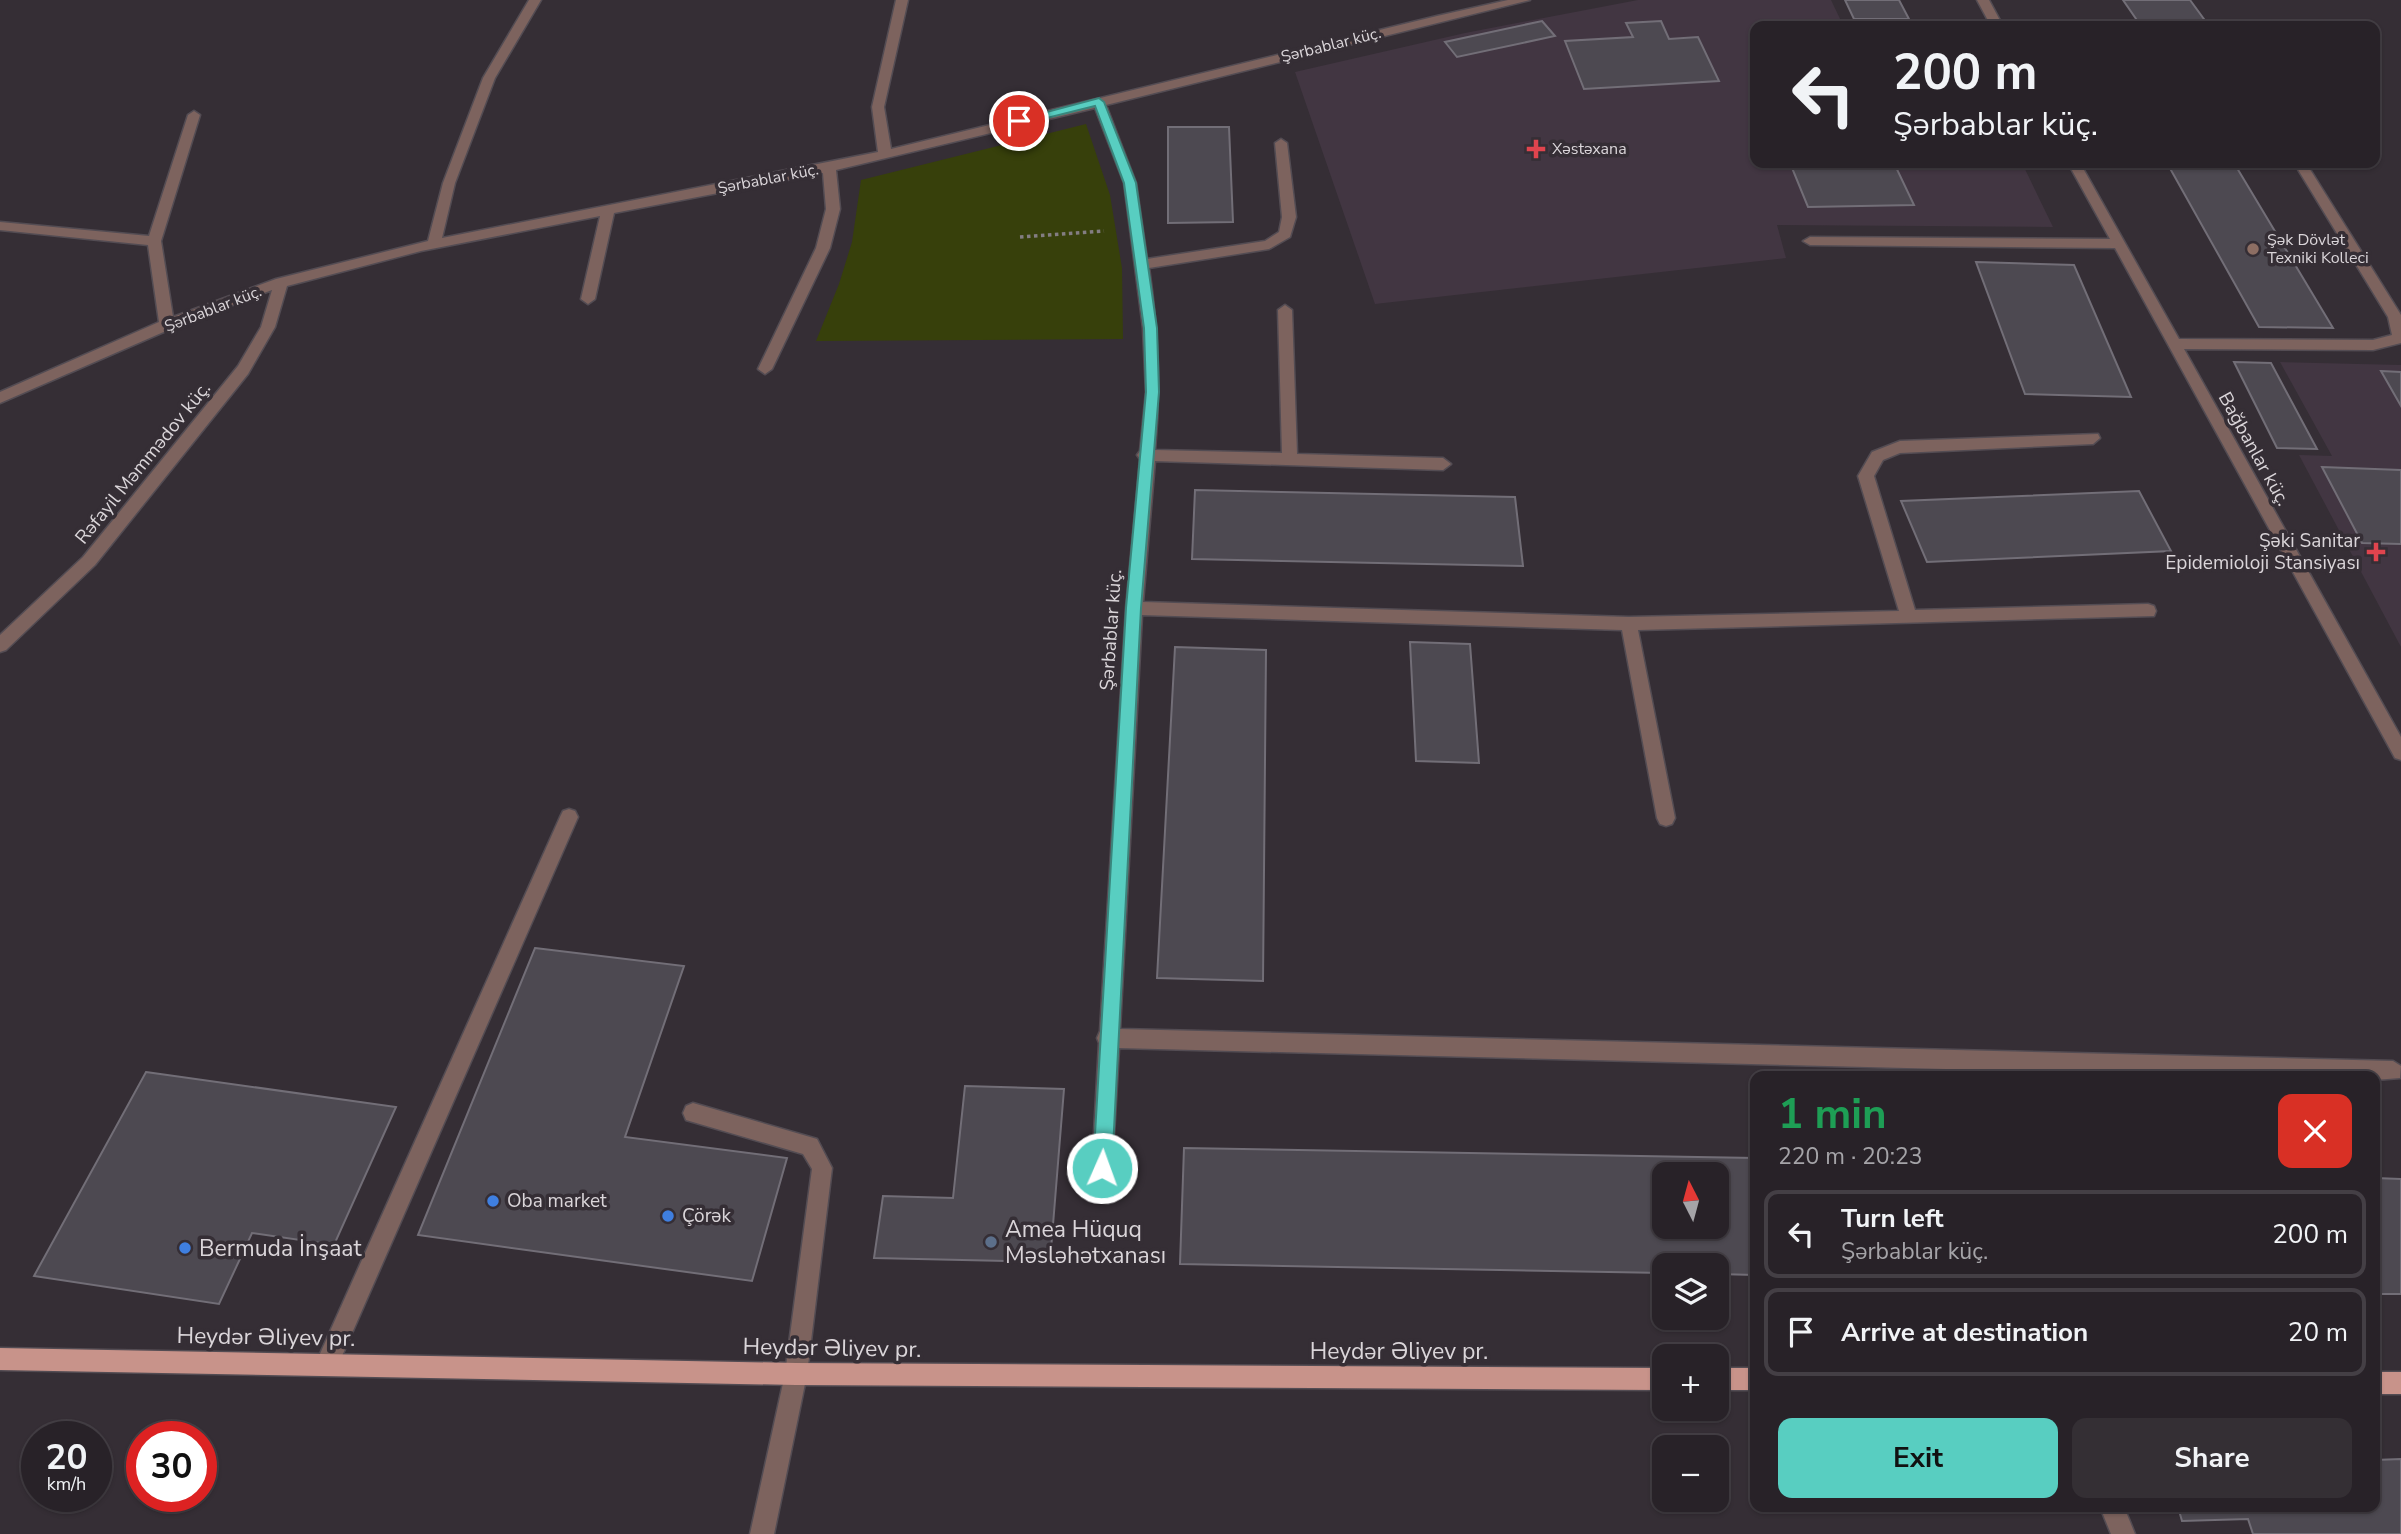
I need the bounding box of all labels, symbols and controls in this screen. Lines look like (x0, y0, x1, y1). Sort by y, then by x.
street label: Şərbablar küç. (1279, 22, 1383, 68)
text: 200 m (1893, 39, 2037, 106)
icon: left (1778, 49, 1869, 140)
pin (989, 91, 1049, 151)
icon: arrive (1000, 102, 1038, 140)
text: Şərbablar küç. (1893, 103, 2098, 146)
place label: Xəstəxana (1552, 138, 1627, 160)
marker: Xəstəxana (1526, 139, 1546, 159)
street label: Şərbablar küç. (716, 158, 820, 200)
place label: Şək Dövlət Texniki Kolleci (2267, 229, 2369, 269)
marker: Şək Dövlət Texniki Kolleci (2245, 241, 2261, 257)
street label: Şərbablar küç. (161, 280, 265, 338)
street label: Rəfayil Məmmədov küç. (69, 376, 217, 550)
street label: Bağbanlar küç. (2212, 387, 2296, 511)
place label: Şəki Sanitar Epidemioloji Stansiyası (2165, 528, 2360, 576)
marker: Şəki Sanitar Epidemioloji Stansiyası (2366, 542, 2386, 562)
street label: Şərbablar küç. (1094, 568, 1128, 692)
text: 1 min (1778, 1086, 1887, 1143)
button: close (2278, 1094, 2352, 1168)
position arrow (1065, 1131, 1139, 1205)
text: 220 m · 20:23 (1778, 1141, 1923, 1172)
north arrow (1652, 1162, 1729, 1239)
map controls (1652, 1162, 1729, 1512)
place label: Oba market (507, 1188, 607, 1214)
marker: Oba market (485, 1193, 501, 1209)
text: Turn left (1841, 1201, 1944, 1236)
place label: Çörək (682, 1203, 731, 1229)
marker: Çörək (660, 1208, 676, 1224)
place label: Amea Hüquq Məsləhətxanası (1005, 1214, 1166, 1271)
icon: left (1782, 1215, 1820, 1253)
text: 200 m (2272, 1217, 2348, 1252)
place label: Bermuda İnşaat (199, 1233, 363, 1264)
marker: Amea Hüquq Məsləhətxanası (983, 1234, 999, 1250)
text: Şərbablar küç. (1841, 1236, 1988, 1267)
marker: Bermuda İnşaat (177, 1240, 193, 1256)
button: layers (1652, 1253, 1729, 1330)
icon: arrive (1782, 1313, 1820, 1351)
text: Arrive at destination (1841, 1315, 2088, 1350)
text: 20 m (2288, 1315, 2348, 1350)
street label: Heydər Əliyev pr. (176, 1320, 356, 1354)
street label: Heydər Əliyev pr. (742, 1331, 922, 1365)
street label: Heydər Əliyev pr. (1310, 1336, 1488, 1367)
button: + (1652, 1344, 1729, 1421)
button: Exit (1778, 1418, 2058, 1498)
button: Share (2072, 1418, 2352, 1498)
speed limit sign: 30 (126, 1421, 217, 1512)
text: 20 (45, 1434, 88, 1481)
button: − (1652, 1435, 1729, 1512)
text: km/h (47, 1472, 86, 1496)

